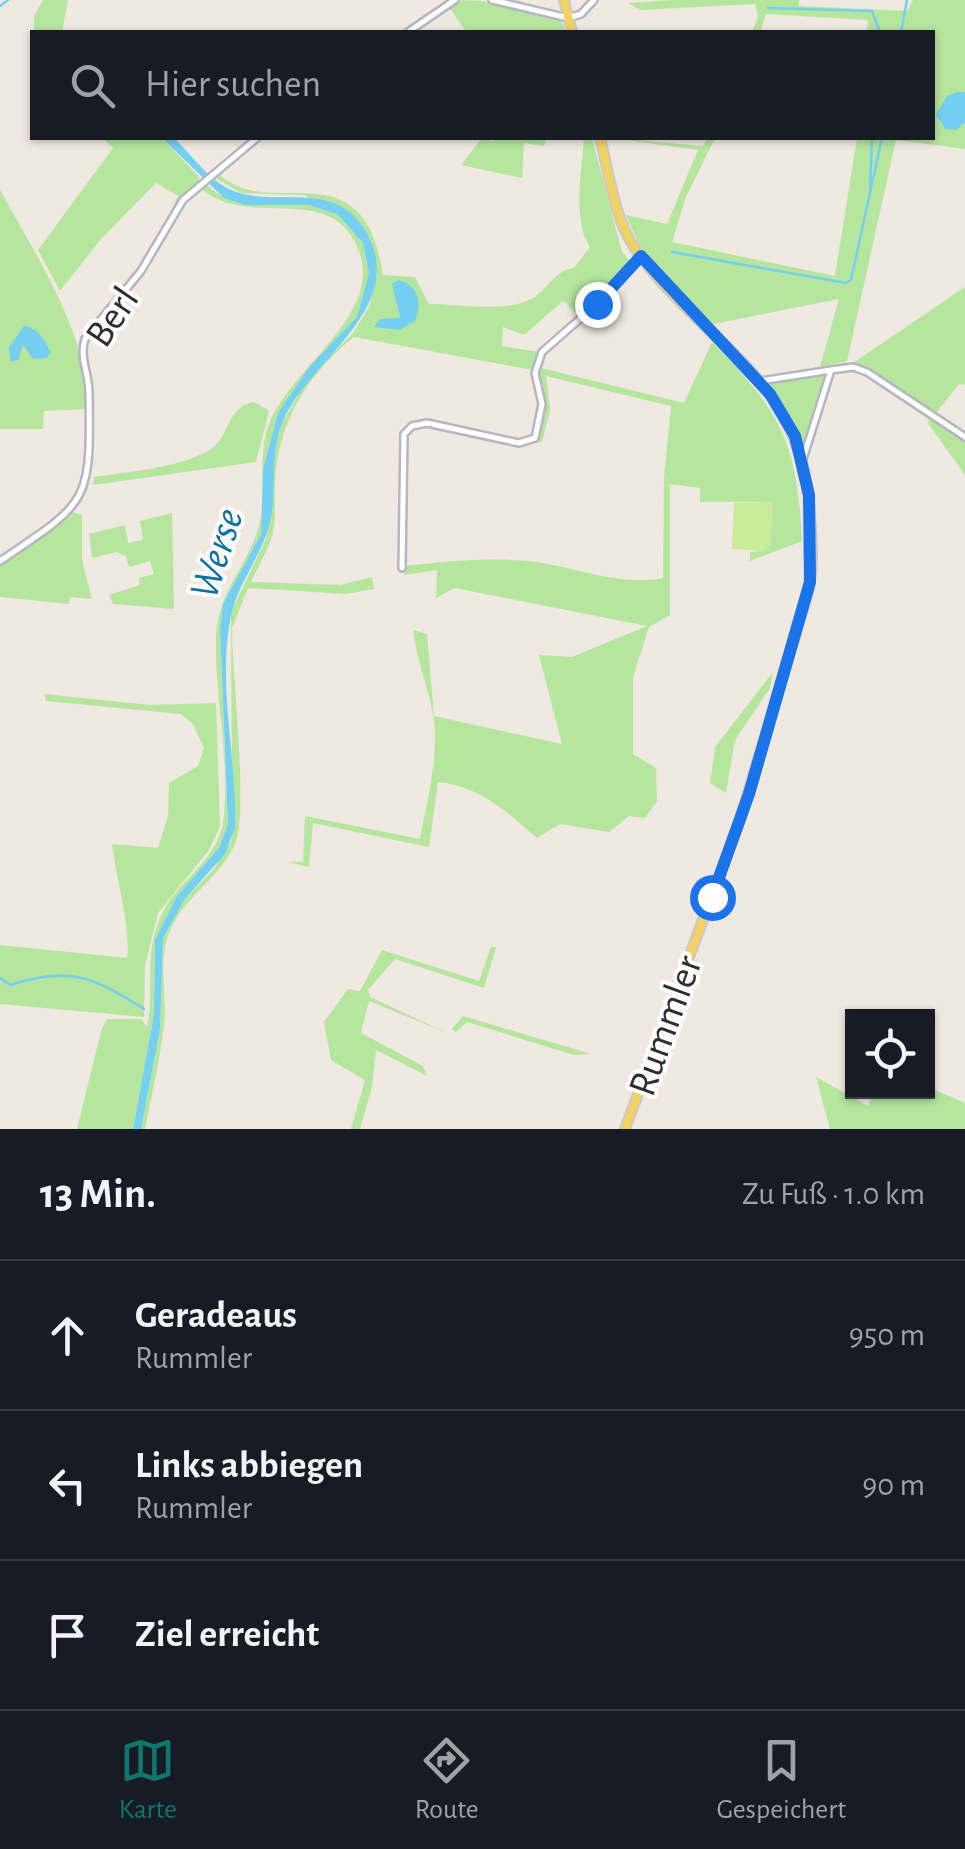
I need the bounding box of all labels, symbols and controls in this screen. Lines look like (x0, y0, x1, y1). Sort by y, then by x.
search box (30, 30, 935, 140)
icon: search (65, 58, 120, 113)
text: Hier suchen (145, 66, 321, 104)
street label: Berl (79, 280, 147, 354)
route end (575, 282, 621, 328)
water label: Werse (183, 503, 251, 604)
route start (690, 875, 736, 921)
street label: Rummler (622, 950, 710, 1101)
map controls (845, 1009, 935, 1099)
button: locate (845, 1009, 935, 1099)
text: 13 Min. (40, 1173, 156, 1215)
text: Zu Fuß · 1.0 km (742, 1178, 925, 1210)
text: Geradeaus (135, 1297, 297, 1335)
icon: ahead (40, 1308, 95, 1363)
text: 950 m (849, 1319, 925, 1351)
text: Rummler (135, 1342, 252, 1374)
text: Links abbiegen (135, 1447, 363, 1485)
icon: left (40, 1458, 95, 1513)
text: 90 m (862, 1469, 925, 1501)
text: Rummler (135, 1492, 252, 1524)
icon: arrive (40, 1608, 95, 1663)
text: Ziel erreicht (135, 1616, 319, 1654)
tab: Karte (119, 1733, 177, 1827)
tab: Route (415, 1733, 479, 1827)
tab: Gespeichert (716, 1733, 846, 1827)

